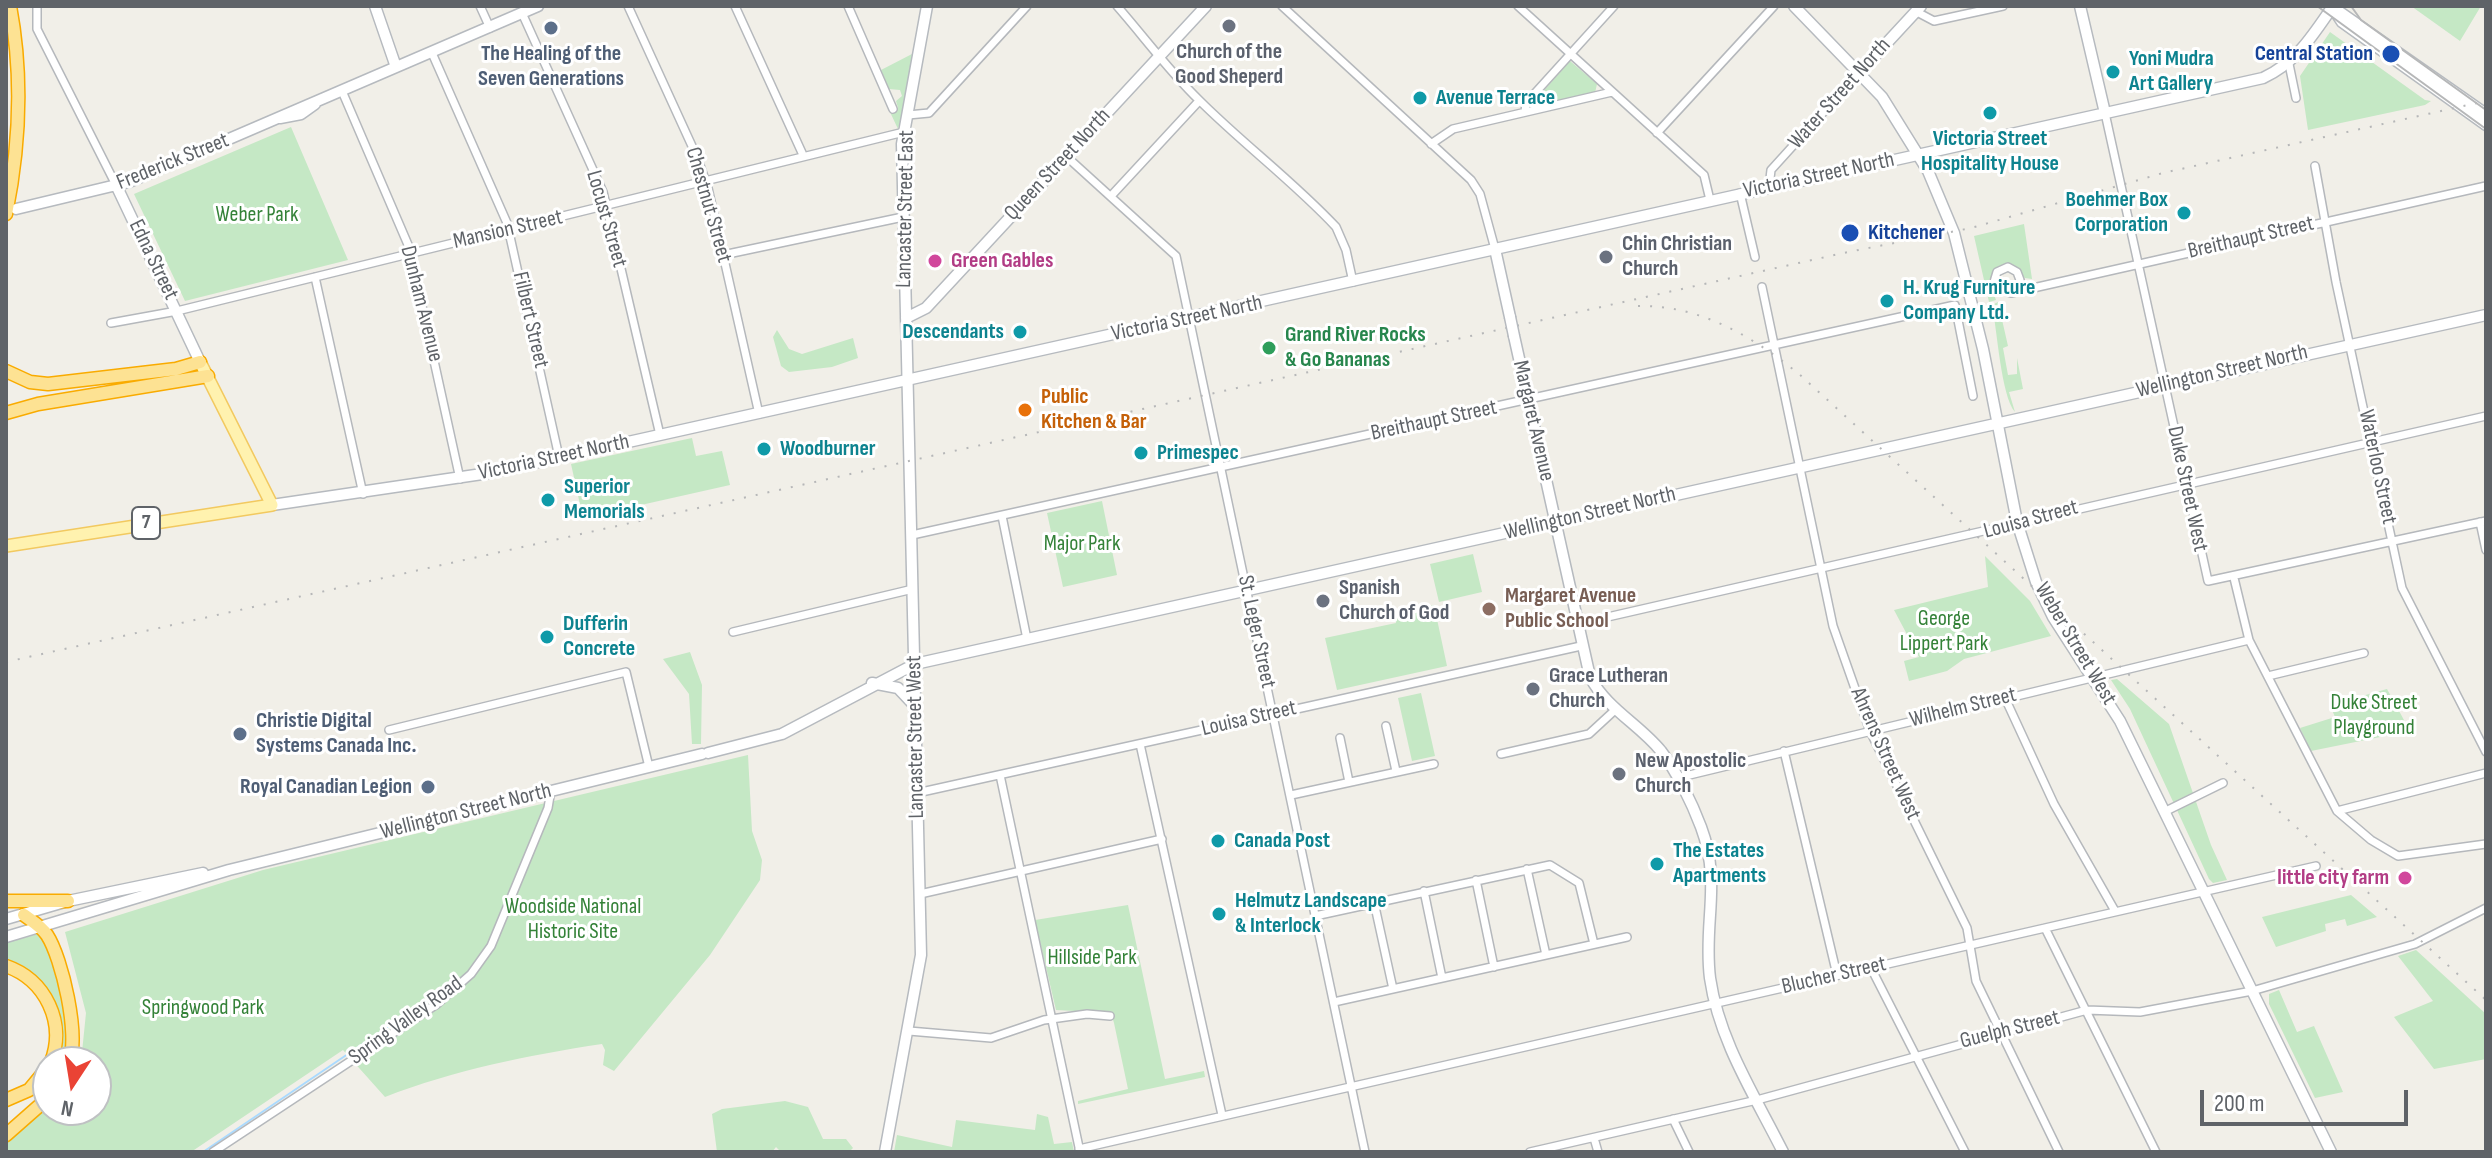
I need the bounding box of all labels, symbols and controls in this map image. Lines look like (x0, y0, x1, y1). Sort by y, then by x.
marker: Church of the Good Sheperd (1220, 17, 1238, 35)
marker: The Healing of the Seven Generations (542, 19, 560, 37)
street label: Water Street North (1783, 33, 1897, 155)
place label: Church of the Good Sheperd (1175, 39, 1283, 90)
place label: The Healing of the Seven Generations (478, 41, 624, 92)
place label: Central Station (2255, 41, 2373, 67)
marker: Central Station (2380, 43, 2402, 65)
place label: Yoni Mudra Art Gallery (2129, 46, 2214, 98)
marker: Yoni Mudra Art Gallery (2104, 63, 2122, 81)
place label: Avenue Terrace (1436, 85, 1555, 111)
marker: Avenue Terrace (1411, 89, 1429, 107)
street label: Queen Street North (999, 103, 1117, 227)
marker: Victoria Street Hospitality House (1981, 104, 1999, 122)
place label: Victoria Street Hospitality House (1921, 126, 2059, 178)
street label: Frederick Street (113, 128, 233, 196)
street label: Lancaster Street East (891, 130, 921, 288)
street label: Chestnut Street (679, 144, 737, 266)
street label: Victoria Street North (1741, 147, 1897, 205)
street label: Locust Street (580, 168, 632, 270)
place label: Boehmer Box Corporation (2066, 187, 2168, 238)
park label: Weber Park (216, 202, 298, 228)
marker: Boehmer Box Corporation (2175, 204, 2193, 222)
street label: Mansion Street (451, 205, 565, 255)
street label: Breithaupt Street (2186, 211, 2316, 265)
street label: Edna Street (122, 216, 184, 304)
place label: Kitchener (1868, 220, 1945, 246)
marker: Kitchener (1839, 222, 1861, 244)
place label: Chin Christian Church (1622, 231, 1732, 282)
street label: Dunham Avenue (394, 243, 448, 365)
place label: Green Gables (951, 248, 1053, 274)
marker: Chin Christian Church (1597, 248, 1615, 266)
marker: Green Gables (926, 252, 944, 270)
street label: Filbert Street (506, 269, 554, 371)
place label: H. Krug Furniture Company Ltd. (1903, 275, 2035, 326)
street label: Victoria Street North (1109, 290, 1265, 348)
marker: H. Krug Furniture Company Ltd. (1878, 292, 1896, 310)
place label: Descendants (902, 319, 1004, 345)
place label: Grand River Rocks & Go Bananas (1285, 322, 1426, 374)
marker: Descendants (1011, 323, 1029, 341)
marker: Grand River Rocks & Go Bananas (1260, 339, 1278, 357)
street label: Wellington Street North (2134, 339, 2310, 405)
street label: Margaret Avenue (1506, 358, 1560, 484)
place label: Public Kitchen & Bar (1041, 384, 1147, 436)
street label: Breithaupt Street (1369, 395, 1499, 447)
marker: Public Kitchen & Bar (1016, 401, 1034, 419)
street label: Waterloo Street (2352, 407, 2402, 527)
street label: Duke Street West (2161, 424, 2213, 554)
street label: Victoria Street North (476, 429, 632, 487)
place label: Woodburner (780, 436, 876, 462)
marker: Woodburner (755, 440, 773, 458)
place label: Primespec (1157, 440, 1239, 466)
marker: Primespec (1132, 444, 1150, 462)
place label: Superior Memorials (564, 474, 645, 526)
street label: Wellington Street North (1502, 481, 1678, 547)
marker: Superior Memorials (539, 491, 557, 509)
street label: Louisa Street (1981, 495, 2081, 545)
road number: 7 (132, 507, 160, 539)
park label: Major Park (1044, 531, 1120, 557)
street label: St. Leger Street (1231, 573, 1281, 691)
place label: Spanish Church of God (1339, 575, 1449, 626)
street label: Weber Street West (2028, 578, 2122, 710)
place label: Margaret Avenue Public School (1505, 583, 1636, 634)
marker: Spanish Church of God (1314, 592, 1332, 610)
marker: Margaret Avenue Public School (1480, 600, 1498, 618)
park label: George Lippert Park (1900, 606, 1988, 658)
place label: Dufferin Concrete (563, 611, 635, 662)
marker: Dufferin Concrete (538, 628, 556, 646)
street label: Lancaster Street West (901, 655, 931, 819)
place label: Grace Lutheran Church (1549, 663, 1668, 714)
marker: Grace Lutheran Church (1524, 680, 1542, 698)
street label: Wilhelm Street (1907, 682, 2019, 734)
street label: Ahrens Street West (1844, 684, 1926, 824)
park label: Duke Street Playground (2331, 690, 2417, 742)
street label: Louisa Street (1199, 695, 1299, 743)
place label: Christie Digital Systems Canada Inc. (256, 708, 417, 760)
marker: Christie Digital Systems Canada Inc. (231, 725, 249, 743)
place label: New Apostolic Church (1635, 748, 1746, 800)
marker: New Apostolic Church (1610, 765, 1628, 783)
place label: Royal Canadian Legion (240, 774, 412, 800)
street label: Wellington Street North (378, 778, 554, 846)
marker: Royal Canadian Legion (419, 778, 437, 796)
place label: Canada Post (1234, 828, 1330, 854)
marker: Canada Post (1209, 832, 1227, 850)
place label: The Estates Apartments (1673, 838, 1766, 890)
marker: The Estates Apartments (1648, 855, 1666, 873)
place label: little city farm (2277, 865, 2389, 891)
marker: little city farm (2396, 869, 2414, 887)
place label: Helmutz Landscape & Interlock (1235, 888, 1387, 940)
park label: Woodside National Historic Site (505, 894, 641, 946)
marker: Helmutz Landscape & Interlock (1210, 905, 1228, 923)
park label: Hillside Park (1047, 945, 1137, 971)
street label: Blucher Street (1779, 951, 1889, 1001)
street label: Spring Valley Road (344, 971, 468, 1071)
park label: Springwood Park (142, 995, 264, 1021)
street label: Guelph Street (1958, 1005, 2062, 1055)
north arrow (32, 1046, 112, 1126)
scale bar (2204, 1074, 2412, 1124)
text: 200 m (2214, 1089, 2265, 1118)
text: N (59, 1094, 76, 1122)

